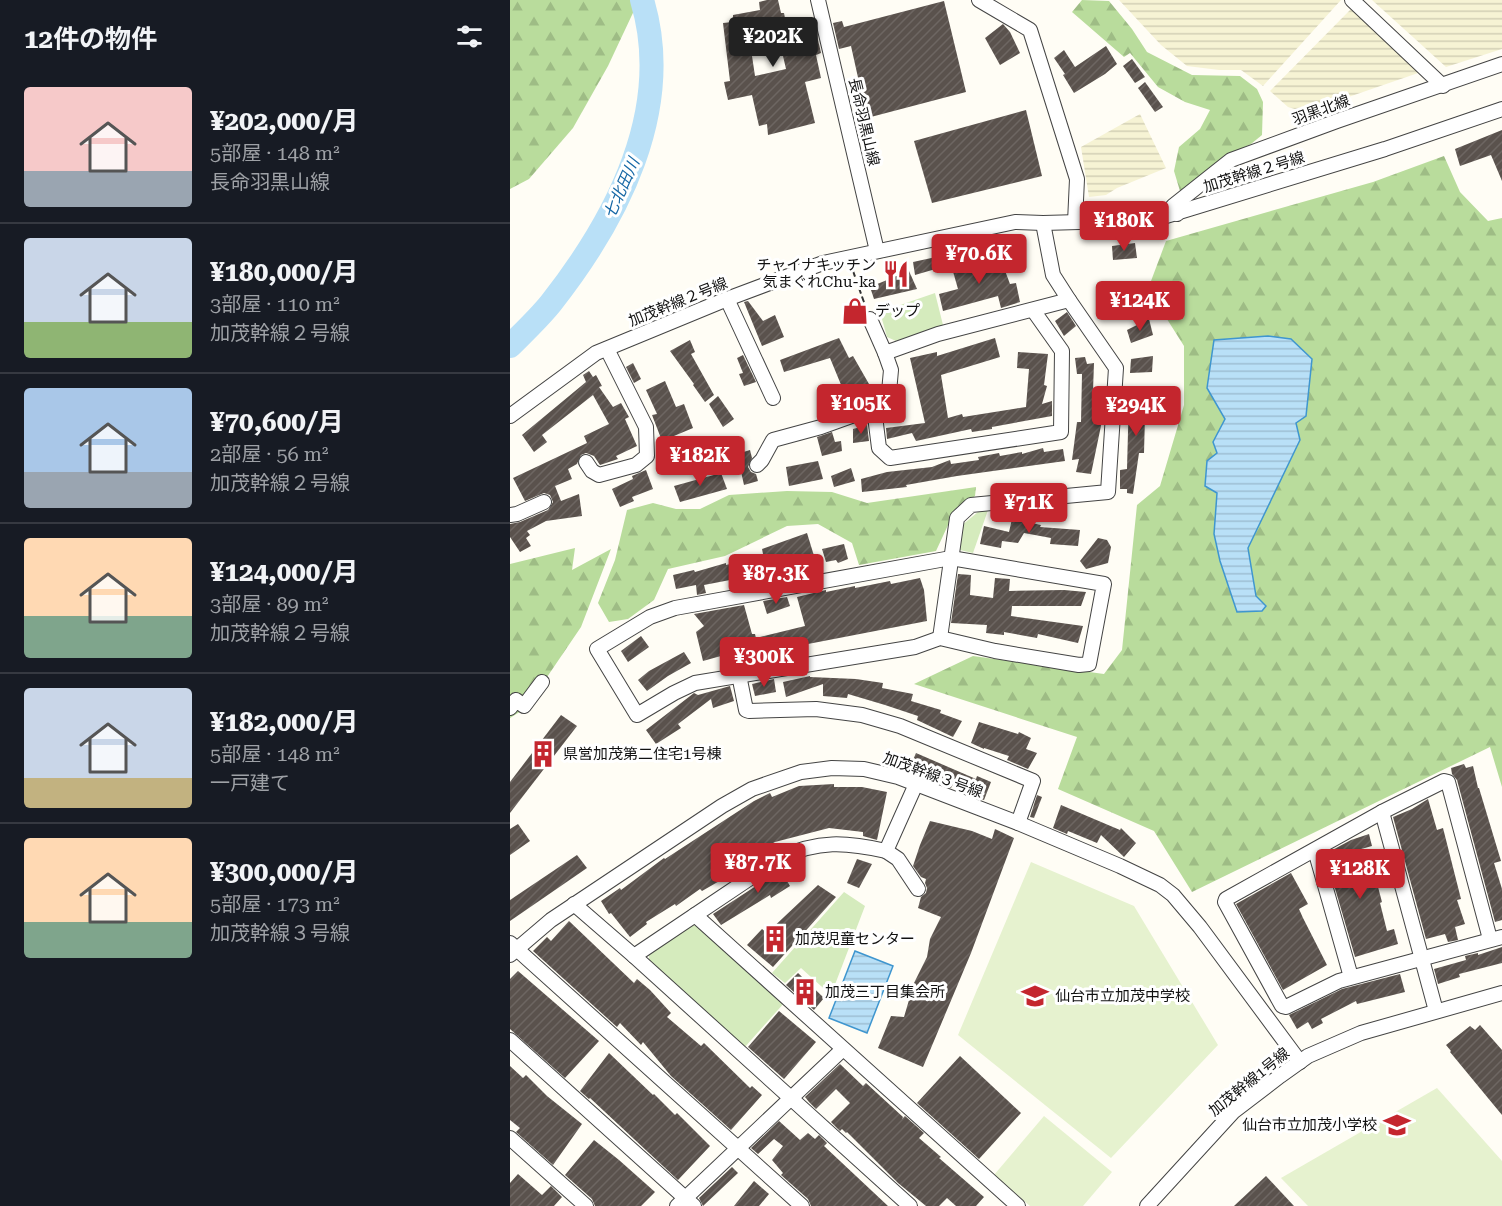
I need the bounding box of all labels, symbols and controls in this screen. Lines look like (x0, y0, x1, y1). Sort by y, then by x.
pin: ¥202K (731, 17, 815, 68)
icon: filters (453, 20, 486, 53)
text: 12件の物件 (24, 24, 157, 54)
text: ¥202K (743, 24, 803, 48)
street label: 長命羽黒山線 (845, 76, 883, 168)
street label: 羽黒北線 (1290, 91, 1352, 129)
text: ¥202,000/月 (210, 106, 358, 136)
icon: home (72, 111, 144, 183)
text: 5部屋 · 148 m² (210, 141, 340, 165)
street label: 加茂幹線２号線 (1201, 148, 1307, 196)
water label: 七北田川 (600, 153, 644, 221)
text: 長命羽黒山線 (210, 170, 330, 194)
pin: ¥180K (1082, 201, 1166, 252)
text: ¥180K (1094, 208, 1154, 232)
pin: ¥70.6K (930, 234, 1028, 285)
text: ¥70.6K (946, 241, 1012, 265)
place label: チャイナキッチン 気まぐれChu-ka (756, 256, 876, 291)
text: ¥180,000/月 (210, 257, 358, 287)
restaurant icon: チャイナキッチン 気まぐれChu-ka (881, 259, 911, 289)
icon: home (72, 262, 144, 334)
street label: 加茂幹線２号線 (626, 274, 730, 330)
pin: ¥124K (1098, 281, 1182, 332)
text: ¥124K (1110, 288, 1170, 312)
text: 3部屋 · 110 m² (210, 292, 340, 316)
shop icon: デップ (840, 296, 870, 326)
place label: デップ (875, 302, 920, 320)
text: 加茂幹線２号線 (210, 321, 350, 345)
pin: ¥105K (819, 384, 903, 435)
pin: ¥294K (1094, 386, 1178, 437)
text: ¥105K (831, 391, 891, 415)
text: ¥294K (1106, 393, 1166, 417)
text: ¥70,600/月 (210, 407, 344, 437)
icon: home (72, 412, 144, 484)
pin: ¥182K (658, 436, 742, 487)
text: 2部屋 · 56 m² (210, 442, 329, 466)
text: ¥182K (670, 443, 730, 467)
text: 加茂幹線２号線 (210, 471, 350, 495)
pin: ¥71K (993, 483, 1065, 534)
text: ¥71K (1004, 490, 1054, 514)
pin: ¥87.3K (727, 554, 825, 605)
text: ¥124,000/月 (210, 557, 358, 587)
text: ¥87.3K (743, 561, 809, 585)
icon: home (72, 562, 144, 634)
text: 3部屋 · 89 m² (210, 592, 329, 616)
text: 加茂幹線２号線 (210, 621, 350, 645)
pin: ¥300K (722, 637, 806, 688)
text: ¥300K (734, 644, 794, 668)
text: ¥182,000/月 (210, 707, 358, 737)
icon: home (72, 712, 144, 784)
building icon: 県営加茂第二住宅1号棟 (528, 739, 558, 769)
text: 5部屋 · 148 m² (210, 742, 340, 766)
place label: 県営加茂第二住宅1号棟 (563, 745, 721, 763)
street label: 加茂幹線３号線 (881, 749, 985, 801)
text: 一戸建て (210, 771, 290, 795)
pin: ¥87.7K (709, 843, 807, 894)
pin: ¥128K (1318, 849, 1402, 900)
text: ¥87.7K (725, 850, 791, 874)
text: ¥128K (1330, 856, 1390, 880)
text: ¥300,000/月 (210, 857, 358, 887)
icon: home (72, 862, 144, 934)
text: 5部屋 · 173 m² (210, 892, 340, 916)
text: 加茂幹線３号線 (210, 921, 350, 945)
building icon: 加茂児童センター (760, 924, 790, 954)
place label: 加茂児童センター (795, 930, 915, 948)
building icon: 加茂三丁目集会所 (790, 977, 820, 1007)
school or university icon: 仙台市立加茂中学校 (1020, 981, 1050, 1011)
place label: 加茂三丁目集会所 (825, 983, 945, 1001)
place label: 仙台市立加茂中学校 (1055, 987, 1190, 1005)
street label: 加茂幹線1号線 (1205, 1044, 1293, 1120)
school or university icon: 仙台市立加茂小学校 (1382, 1110, 1412, 1140)
place label: 仙台市立加茂小学校 (1242, 1116, 1377, 1134)

